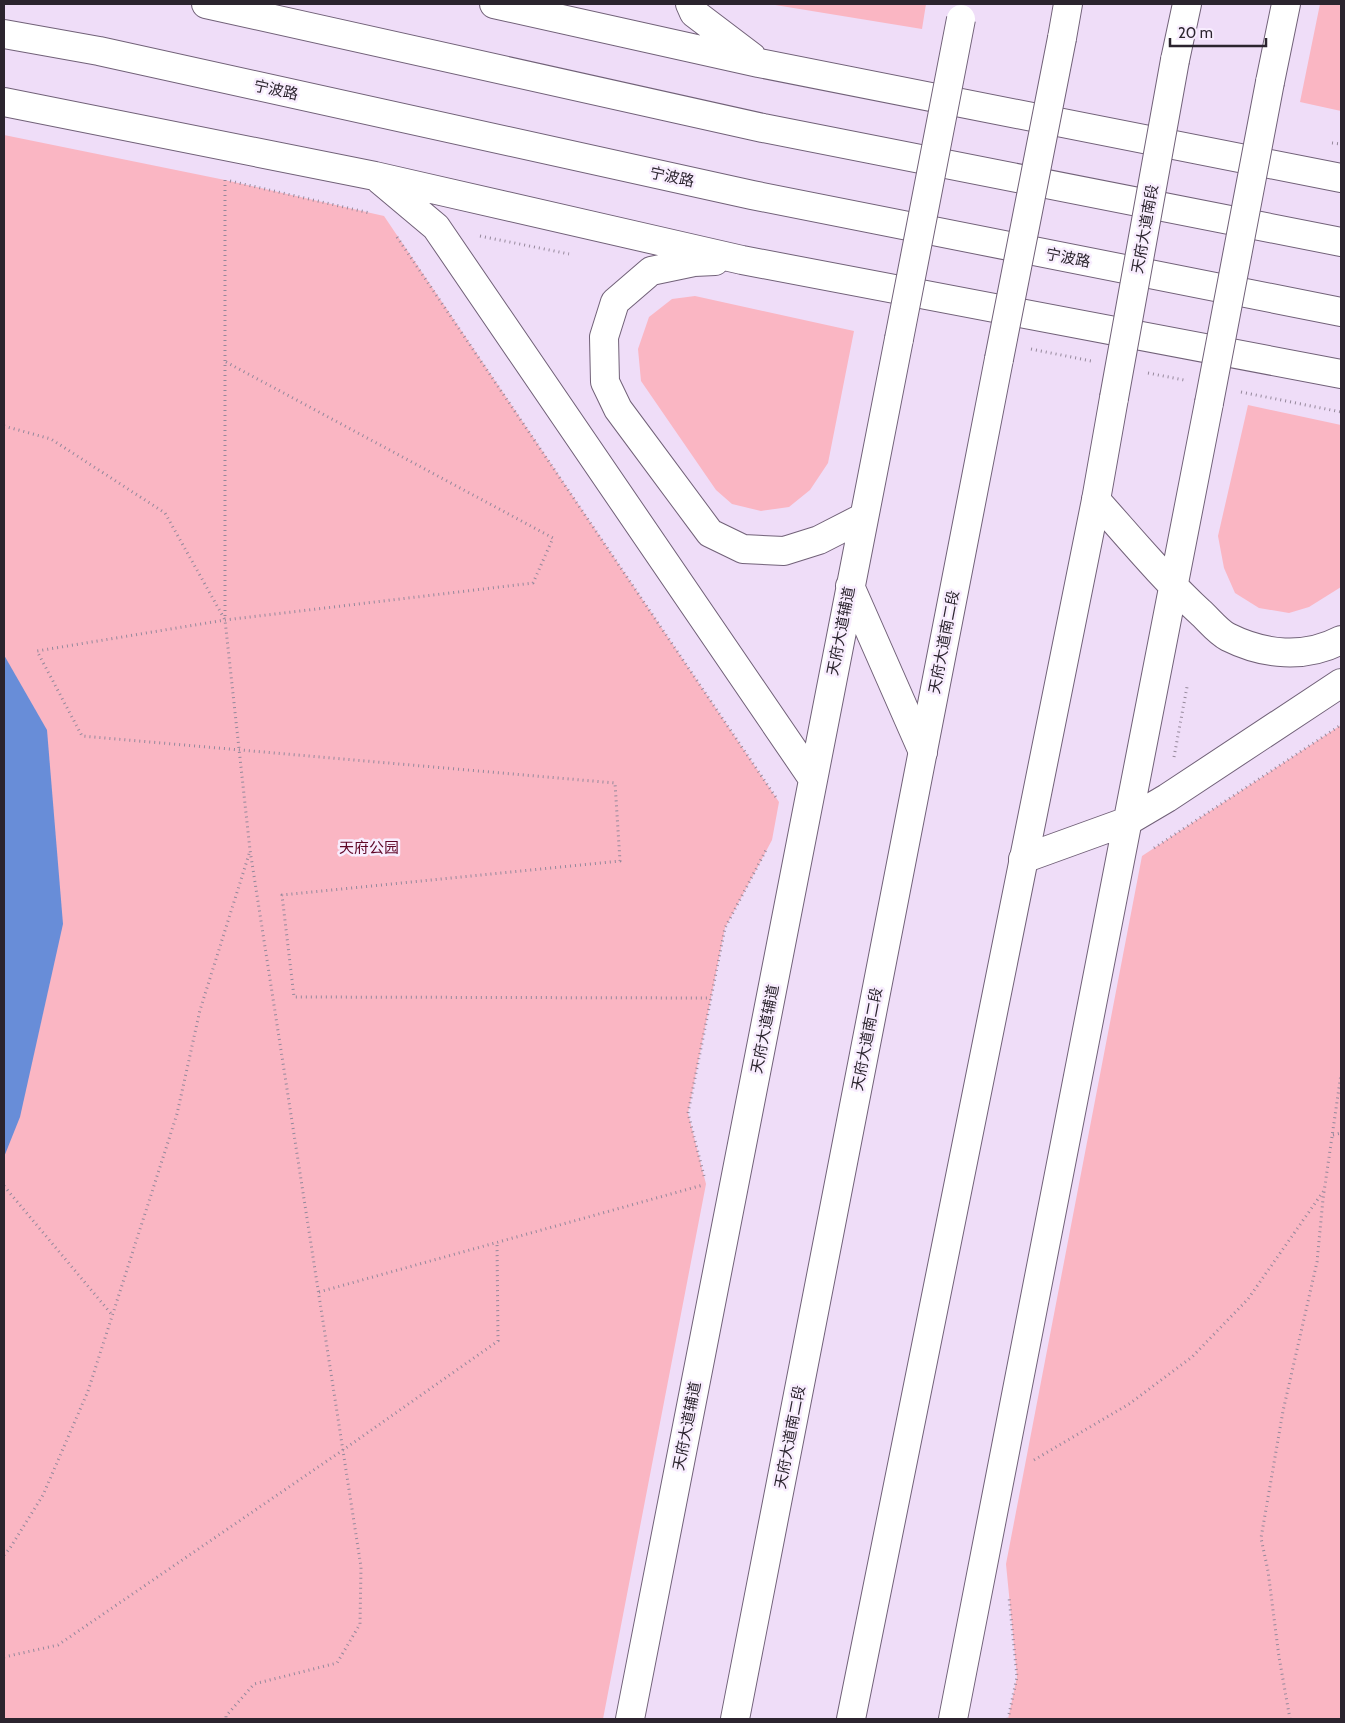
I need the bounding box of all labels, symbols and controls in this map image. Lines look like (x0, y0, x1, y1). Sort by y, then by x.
scale bar (1170, 15, 1266, 47)
text: 20 m (1178, 24, 1213, 42)
street label: 宁波路 (252, 77, 300, 103)
street label: 宁波路 (648, 164, 696, 190)
street label: 天府大道南段 (1128, 183, 1162, 275)
street label: 宁波路 (1044, 245, 1092, 271)
street label: 天府大道辅道 (824, 585, 858, 677)
street label: 天府大道南二段 (925, 589, 963, 695)
park label: 天府公园 (339, 839, 399, 857)
street label: 天府大道辅道 (748, 983, 782, 1075)
street label: 天府大道南二段 (848, 986, 886, 1092)
street label: 天府大道辅道 (670, 1380, 704, 1472)
street label: 天府大道南二段 (771, 1384, 809, 1490)

